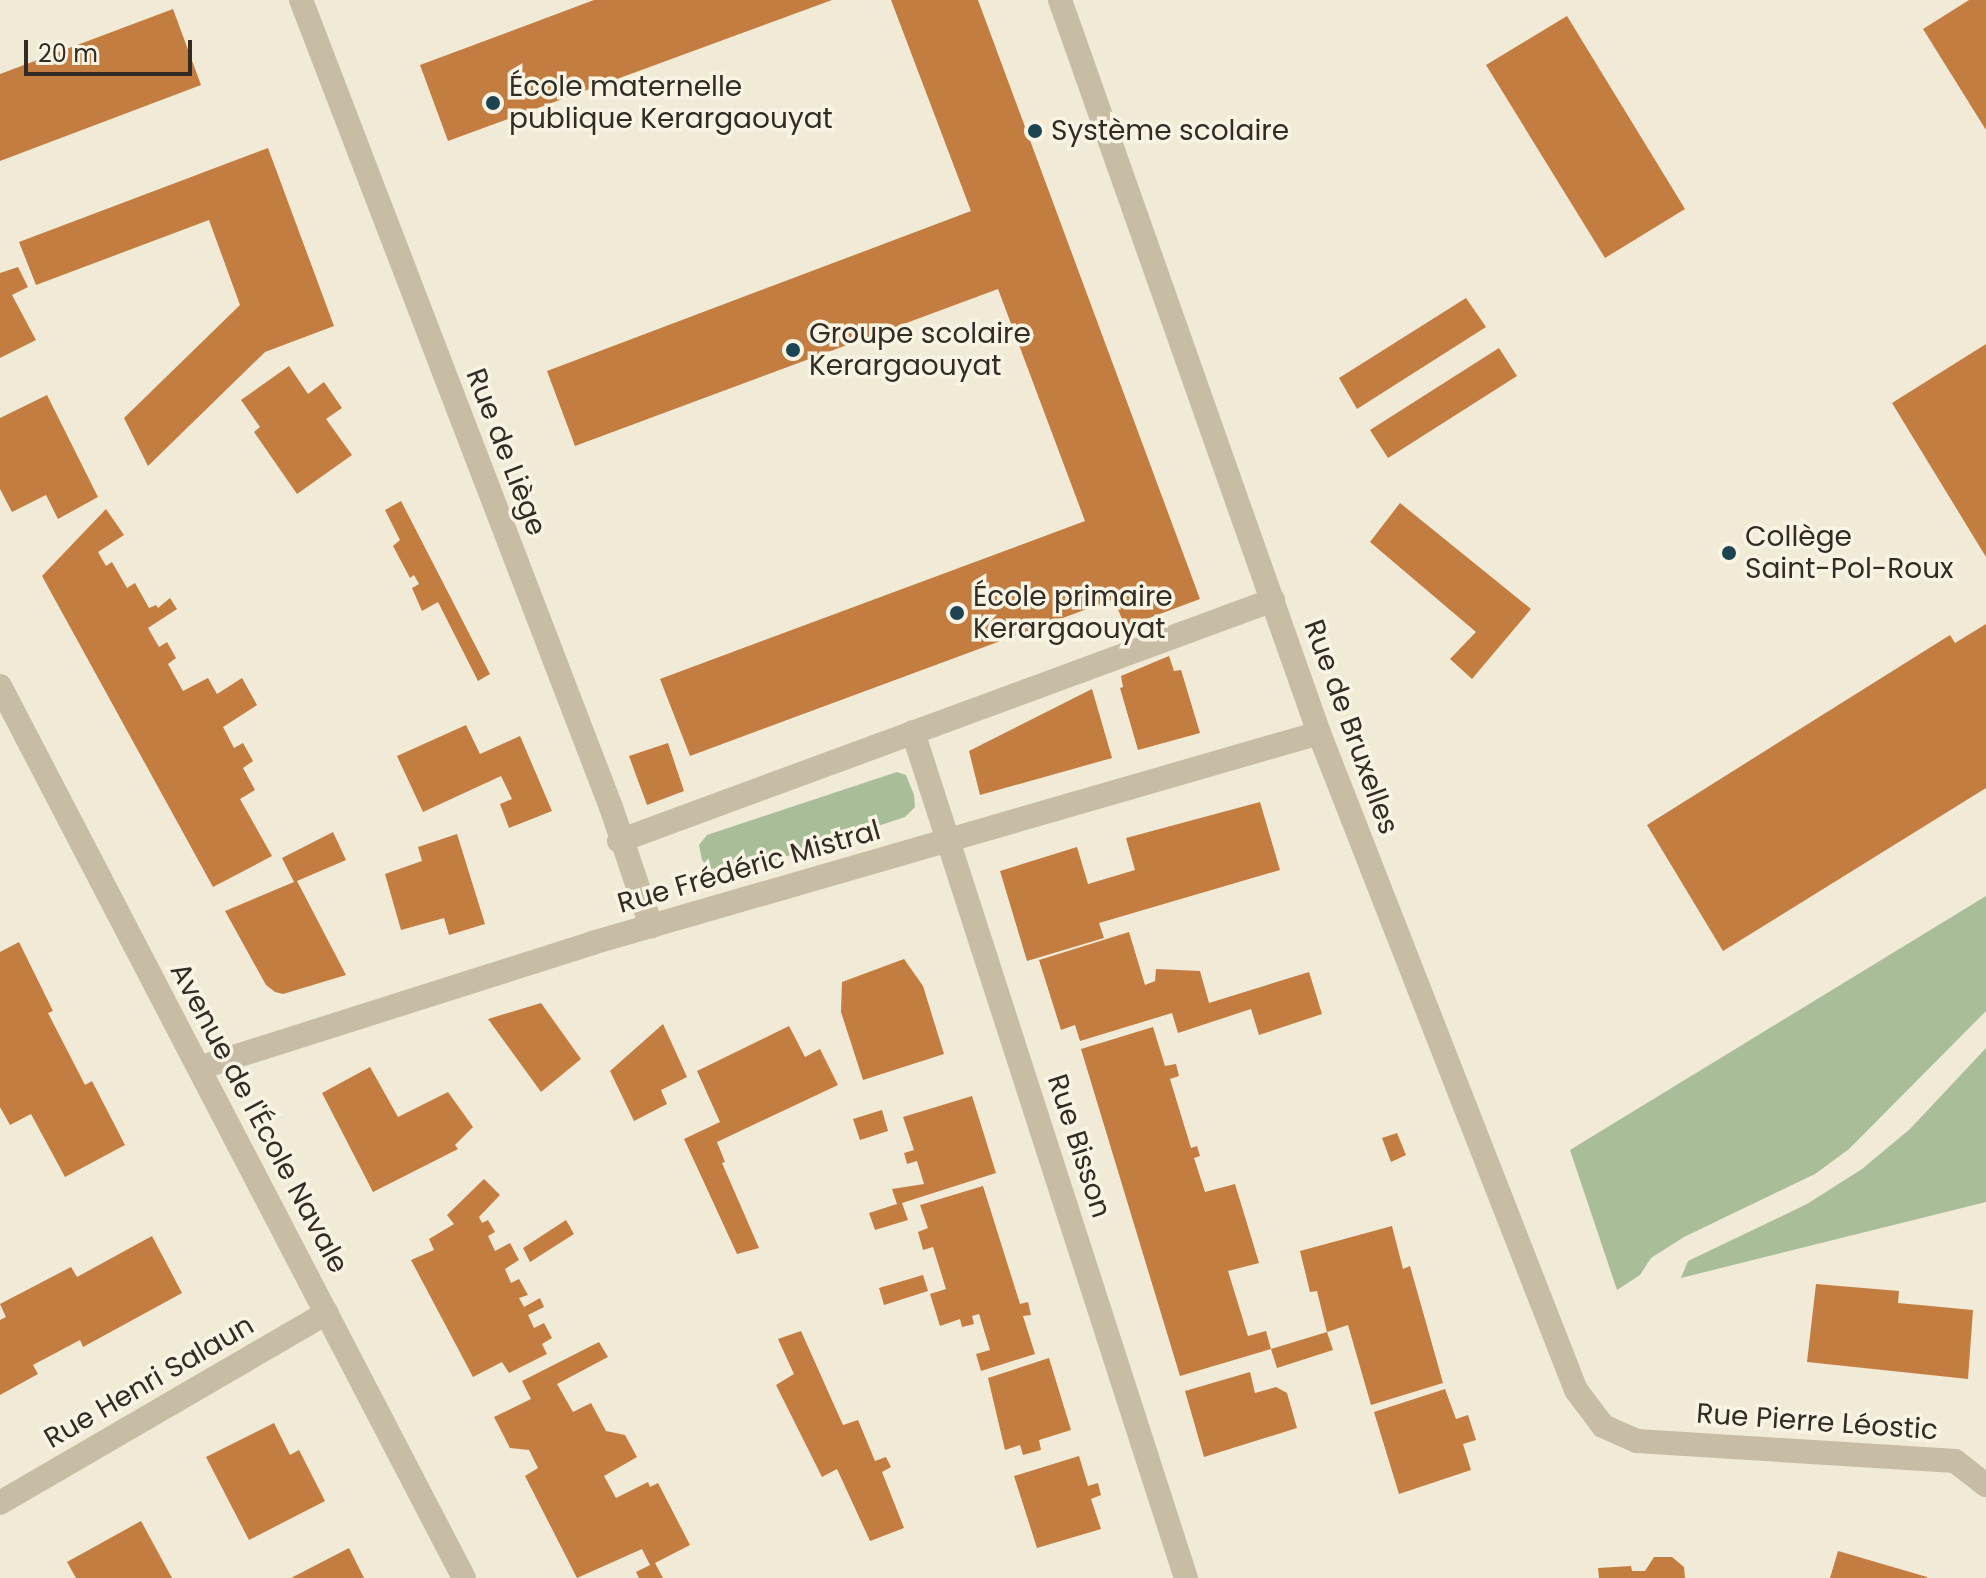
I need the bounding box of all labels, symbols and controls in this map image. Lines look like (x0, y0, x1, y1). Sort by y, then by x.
scale bar (28, 24, 196, 74)
text: 20 m (38, 37, 98, 70)
place label: École maternelle publique Kerargaouyat (509, 70, 833, 136)
marker: École maternelle publique Kerargaouyat (484, 94, 502, 112)
place label: Système scolaire (1051, 114, 1289, 148)
marker: Système scolaire (1026, 122, 1044, 140)
place label: Groupe scolaire Kerargaouyat (809, 317, 1031, 383)
marker: Groupe scolaire Kerargaouyat (784, 341, 802, 359)
street label: Rue de Liège (459, 364, 553, 540)
place label: Collège Saint-Pol-Roux (1745, 520, 1954, 586)
marker: Collège Saint-Pol-Roux (1720, 544, 1738, 562)
place label: École primaire Kerargaouyat (973, 580, 1173, 646)
marker: École primaire Kerargaouyat (948, 604, 966, 622)
street label: Rue de Bruxelles (1297, 615, 1405, 839)
street label: Rue Frédéric Mistral (614, 813, 884, 921)
street label: Avenue de l'École Navale (163, 957, 355, 1279)
street label: Rue Bisson (1040, 1070, 1118, 1222)
street label: Rue Henri Salaun (38, 1308, 260, 1456)
street label: Rue Pierre Léostic (1695, 1397, 1939, 1447)

